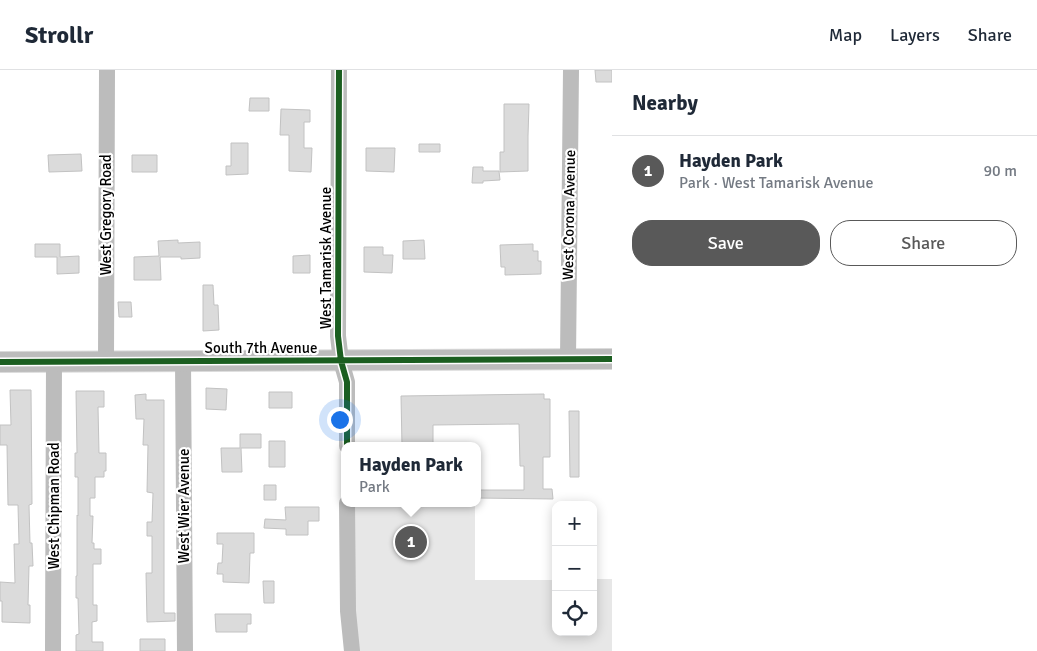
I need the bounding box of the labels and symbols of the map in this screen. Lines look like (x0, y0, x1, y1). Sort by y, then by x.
street label: West Corona Avenue (559, 150, 579, 280)
street label: West Gregory Road (97, 154, 115, 276)
street label: West Tamarisk Avenue (317, 187, 335, 329)
street label: South 7th Avenue (205, 339, 317, 357)
your location (327, 407, 353, 433)
street label: West Chipman Road (45, 442, 63, 570)
street label: West Wier Avenue (175, 449, 193, 563)
pin: 1 (395, 523, 427, 561)

